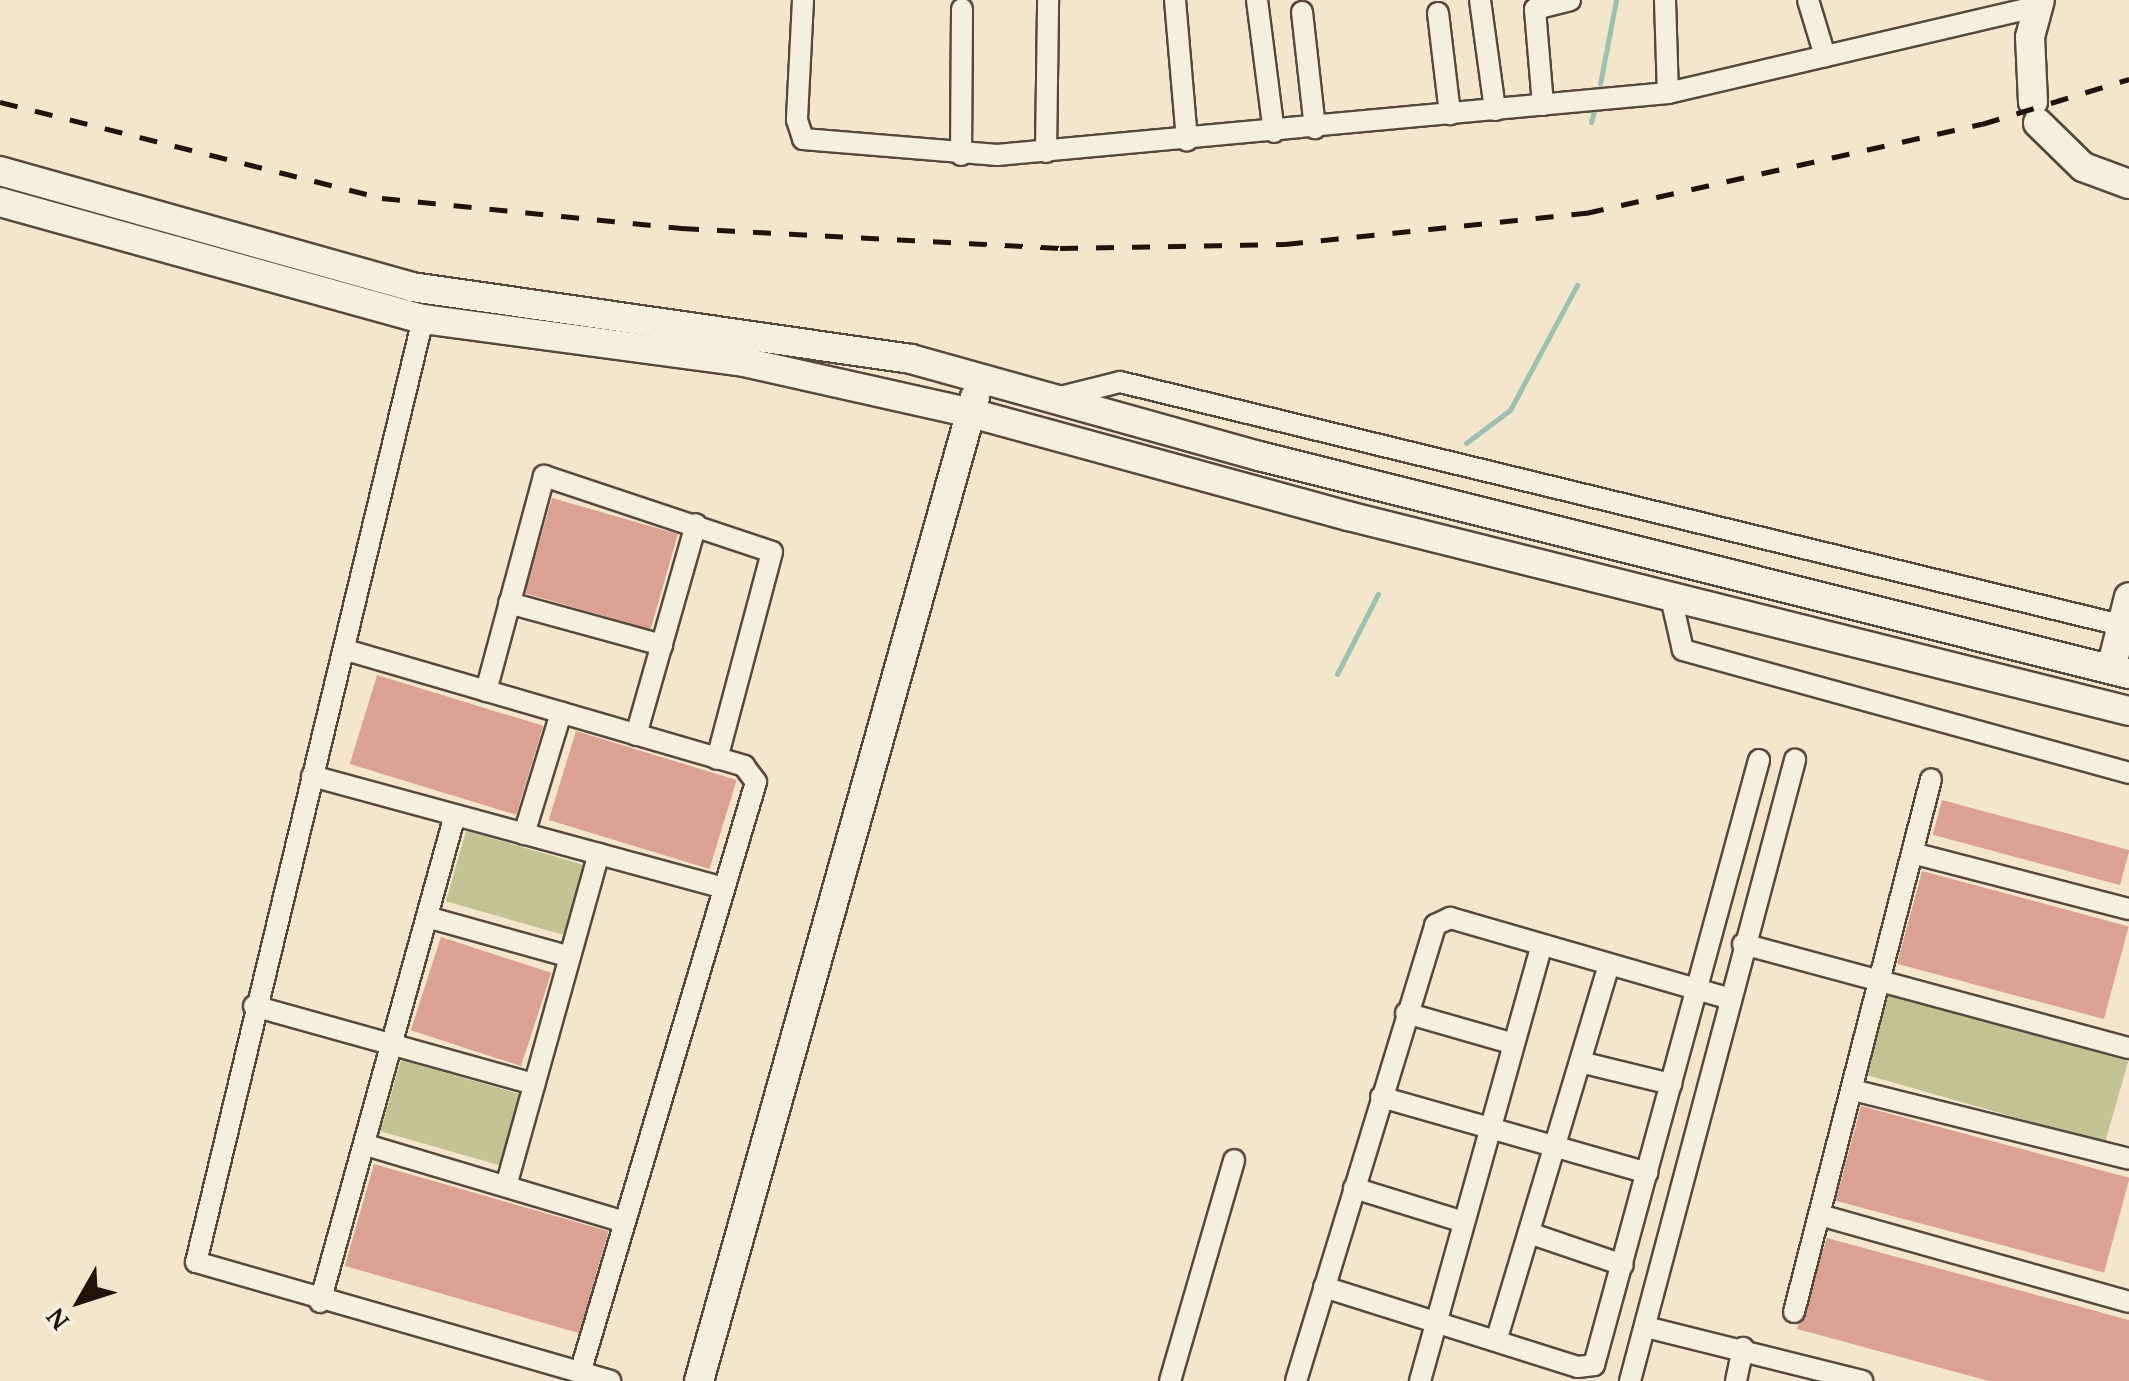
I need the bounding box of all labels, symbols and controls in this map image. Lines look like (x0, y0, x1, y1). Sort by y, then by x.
north arrow (30, 1251, 130, 1351)
text: N (34, 1300, 78, 1340)

